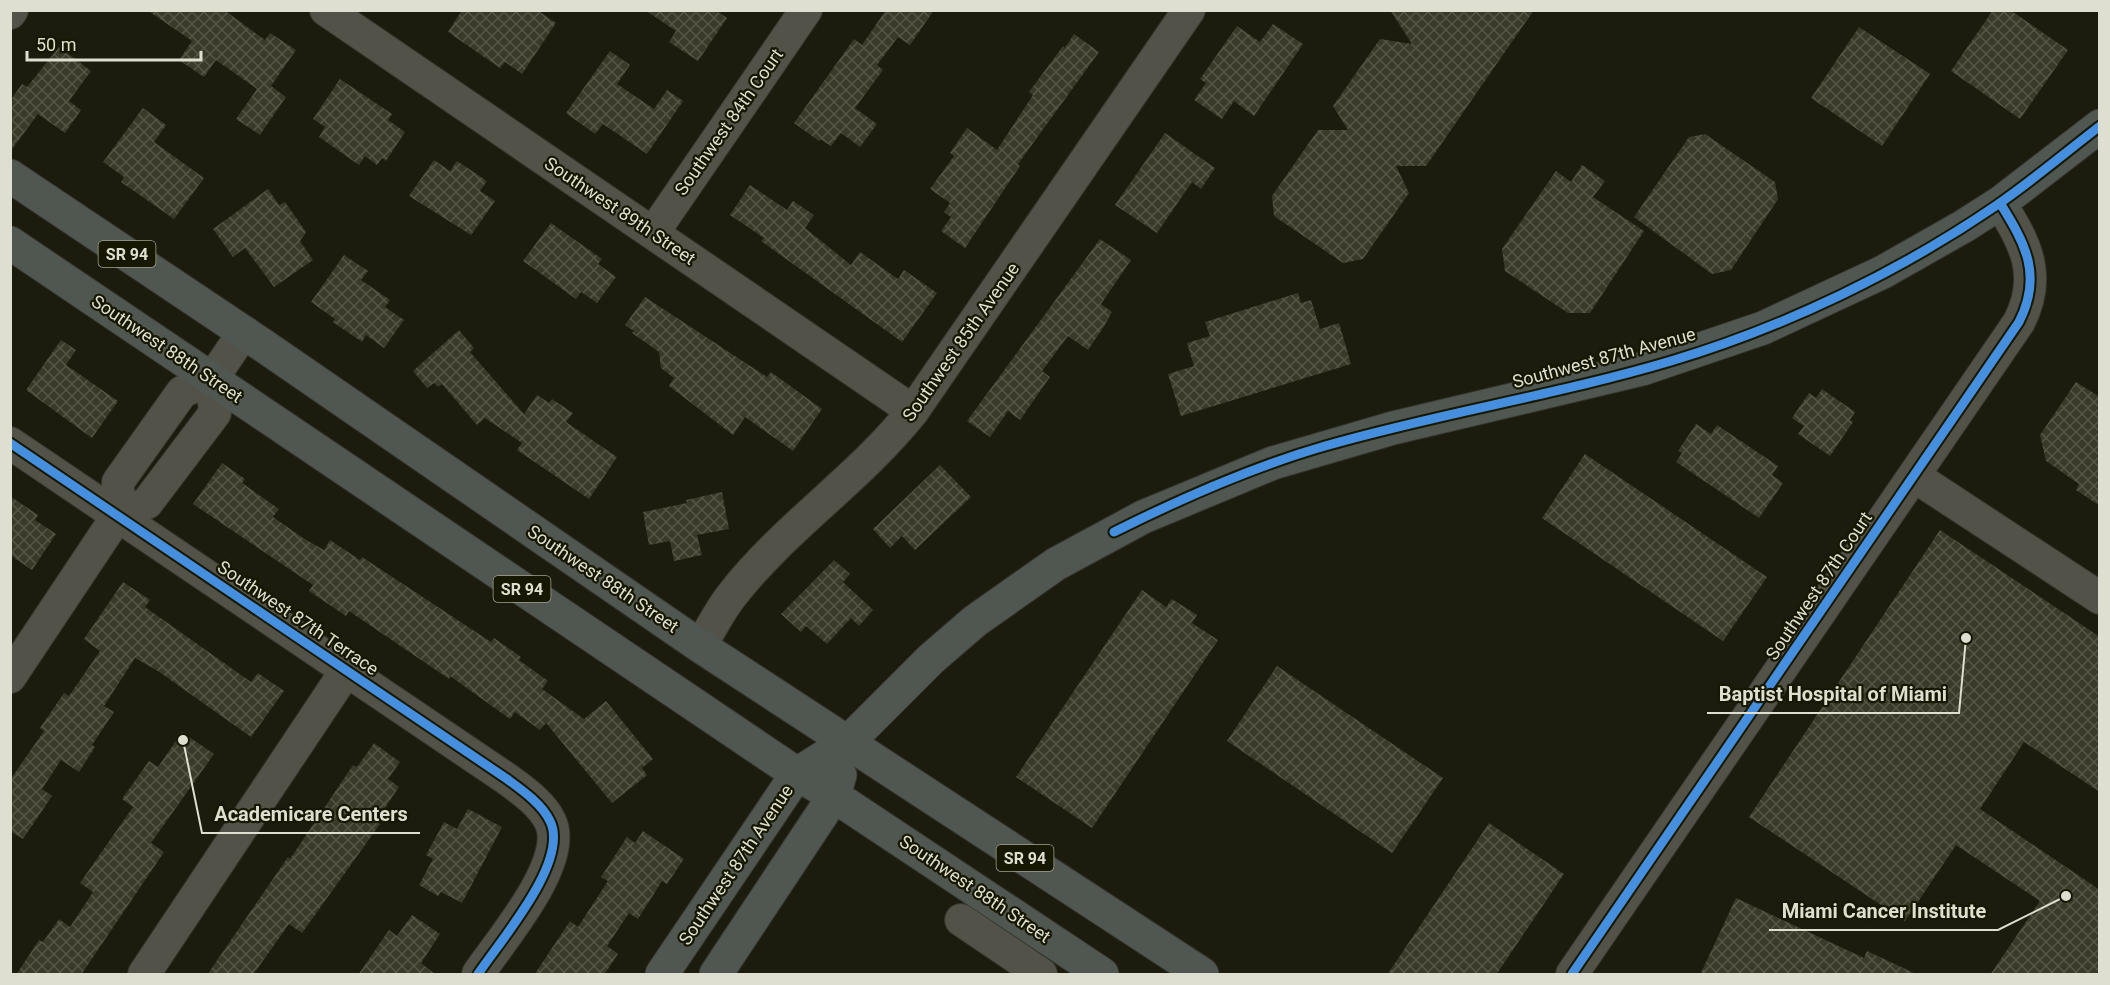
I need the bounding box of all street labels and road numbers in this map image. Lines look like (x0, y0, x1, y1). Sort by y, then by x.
street label: Southwest 84th Court (670, 44, 787, 199)
street label: Southwest 89th Street (541, 152, 700, 269)
road number: SR 94 (98, 241, 156, 267)
street label: Southwest 85th Avenue (898, 258, 1023, 425)
street label: Southwest 88th Street (88, 290, 247, 407)
street label: Southwest 87th Avenue (1510, 323, 1698, 392)
street label: Southwest 87th Court (1761, 508, 1876, 664)
street label: Southwest 88th Street (524, 520, 683, 637)
street label: Southwest 87th Terrace (214, 556, 383, 679)
road number: SR 94 (494, 576, 550, 602)
street label: Southwest 87th Avenue (674, 781, 797, 949)
street label: Southwest 88th Street (896, 830, 1055, 947)
road number: SR 94 (996, 845, 1054, 871)

